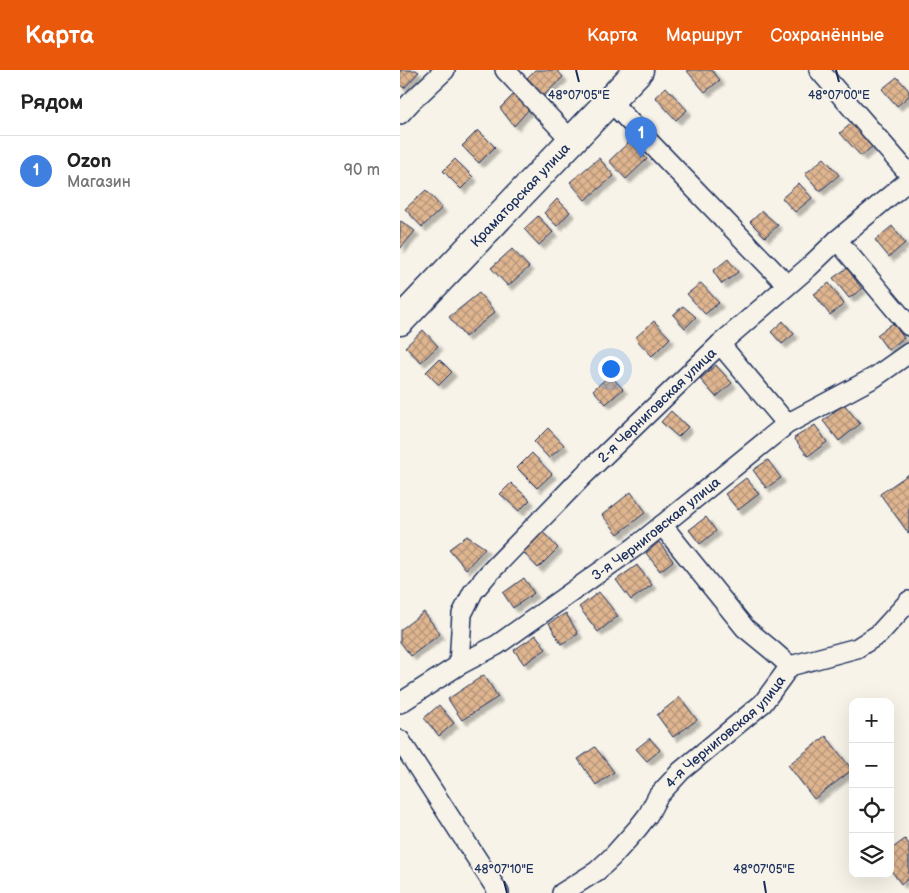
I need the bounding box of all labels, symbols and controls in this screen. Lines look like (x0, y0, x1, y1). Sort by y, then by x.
text: Карта (25, 21, 94, 50)
text: Карта (587, 25, 638, 46)
text: Маршрут (666, 25, 742, 46)
text: Сохранённые (770, 25, 884, 46)
text: 48°07'05"E (548, 88, 610, 103)
text: 48°07'00"E (808, 88, 870, 103)
text: Рядом (20, 90, 83, 115)
pin: 1 (625, 117, 657, 158)
street label: Краматорская улица (467, 139, 574, 250)
text: Ozon (67, 150, 111, 173)
text: 1 (33, 161, 39, 180)
text: 90 m (344, 161, 380, 180)
text: Магазин (67, 173, 131, 192)
street label: 2-я Черниговская улица (594, 343, 720, 466)
your location (598, 356, 624, 382)
street label: 3-я Черниговская улица (588, 473, 724, 584)
street label: 4-я Черниговская улица (661, 671, 789, 791)
map controls (849, 698, 894, 878)
button: + (849, 698, 894, 743)
button: − (849, 743, 894, 788)
button: locate (849, 788, 894, 833)
button: layers (849, 833, 894, 878)
text: 48°07'10"E (474, 862, 534, 877)
text: 48°07'05"E (733, 862, 795, 877)

